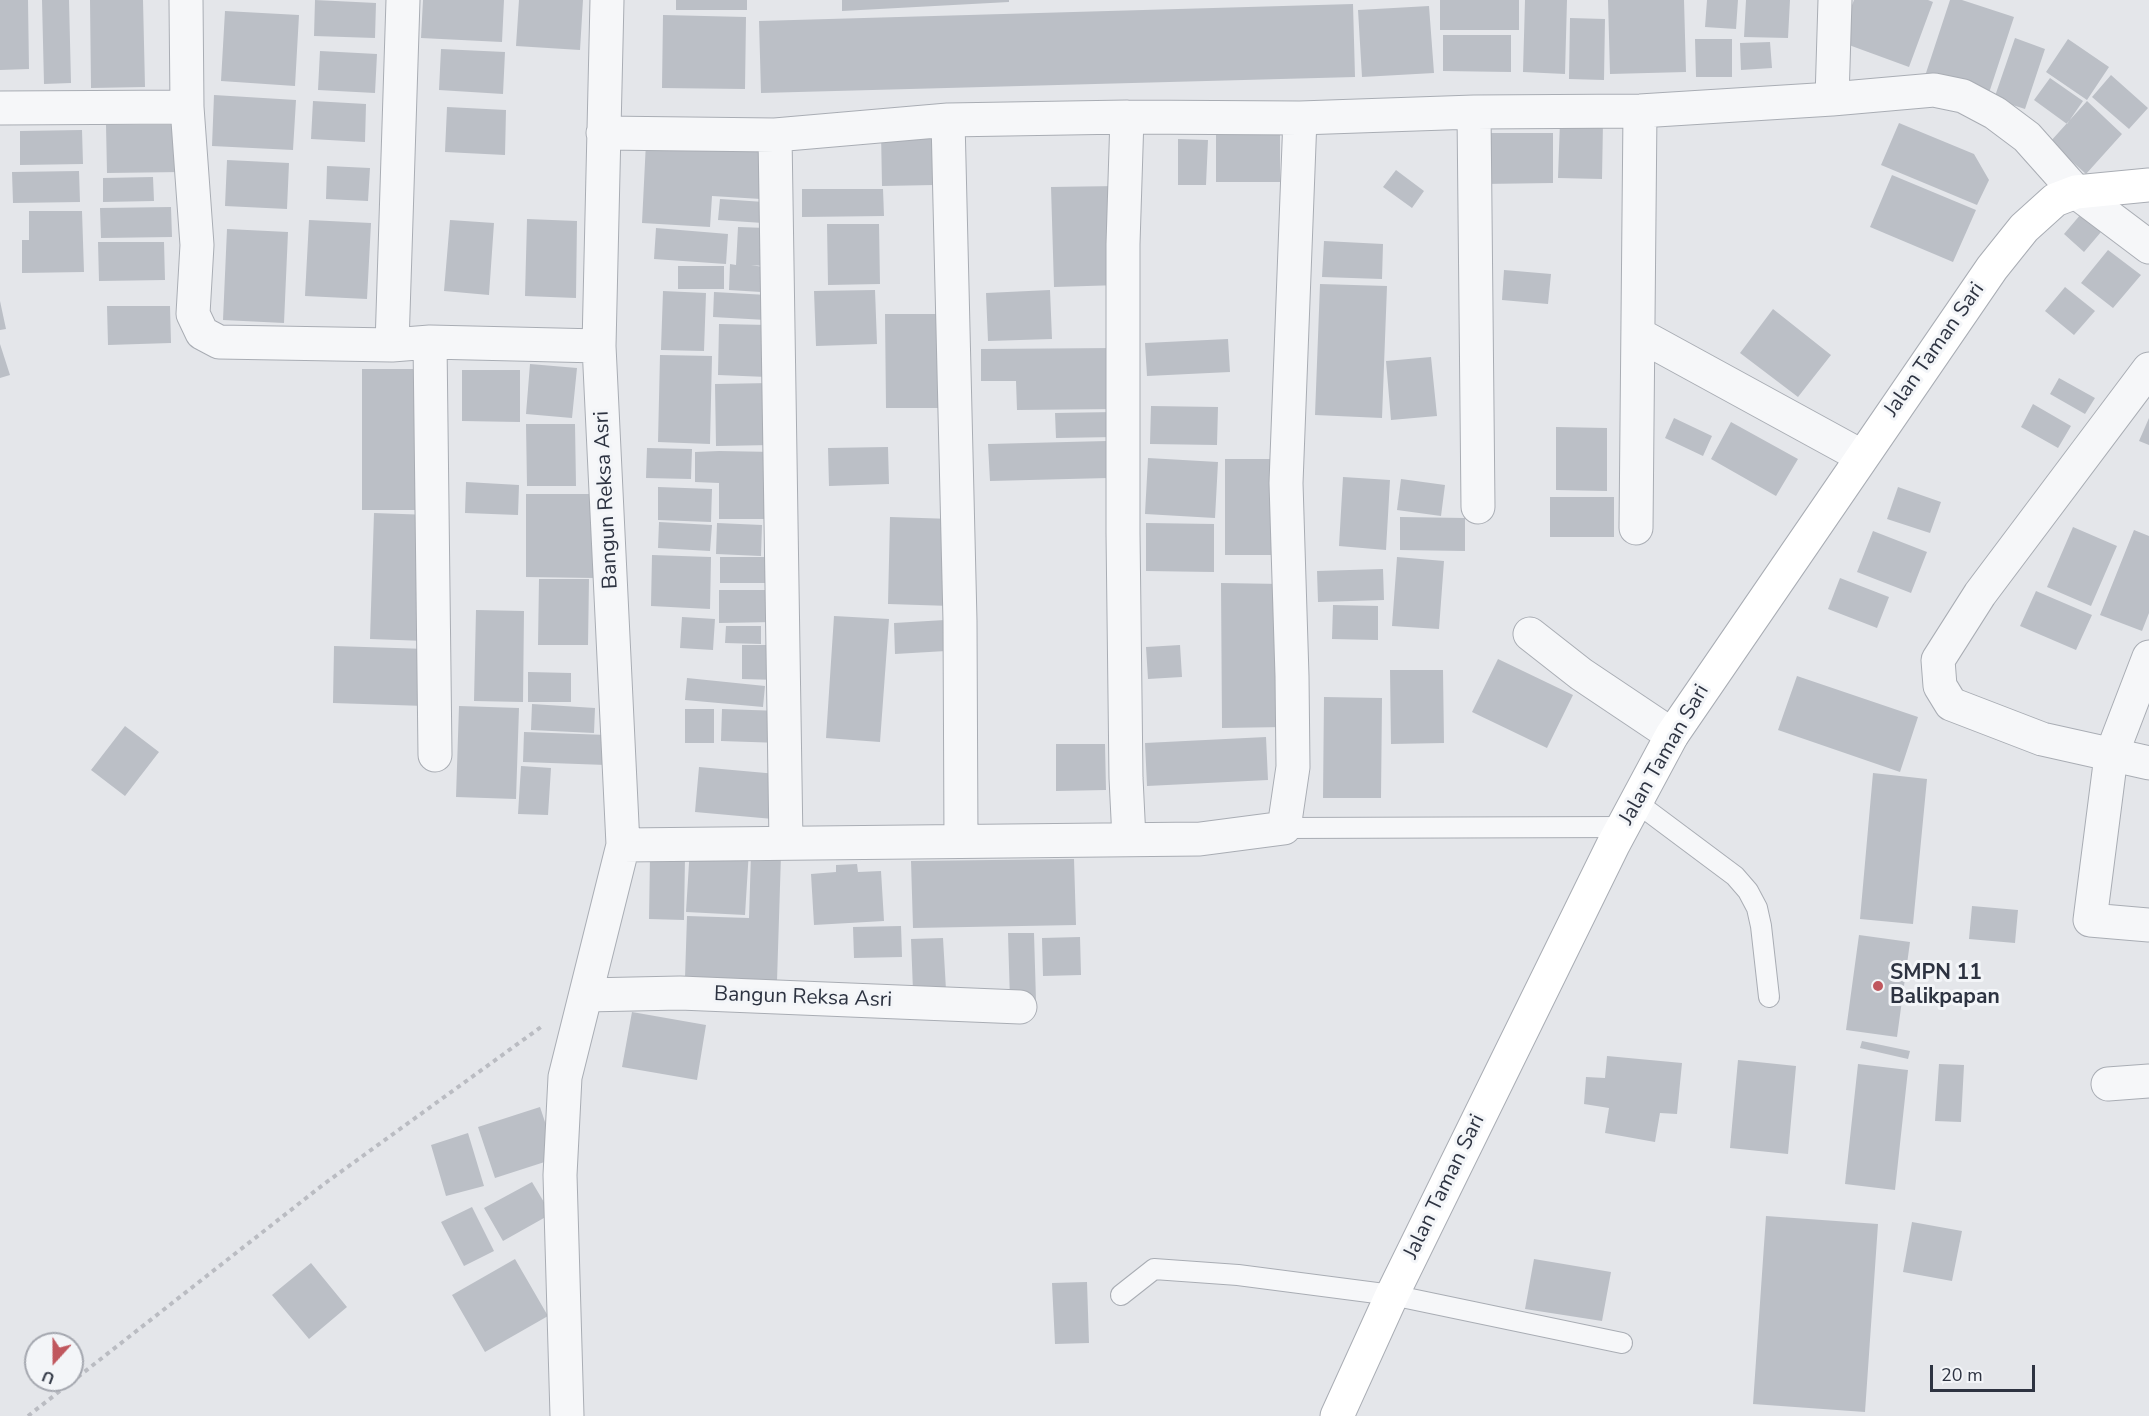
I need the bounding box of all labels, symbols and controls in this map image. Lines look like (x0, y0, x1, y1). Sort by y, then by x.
street label: Jalan Taman Sari (1879, 278, 1991, 422)
street label: Bangun Reksa Asri (590, 410, 624, 590)
street label: Jalan Taman Sari (1615, 680, 1715, 830)
place label: SMPN 11 Balikpapan (1890, 961, 2000, 1011)
marker: SMPN 11 Balikpapan (1871, 979, 1885, 993)
street label: Bangun Reksa Asri (713, 982, 893, 1014)
street label: Jalan Taman Sari (1399, 1111, 1491, 1263)
north arrow (24, 1332, 84, 1392)
scale bar (1933, 1353, 2038, 1391)
text: 20 m (1941, 1363, 1983, 1387)
text: U (39, 1365, 58, 1389)

